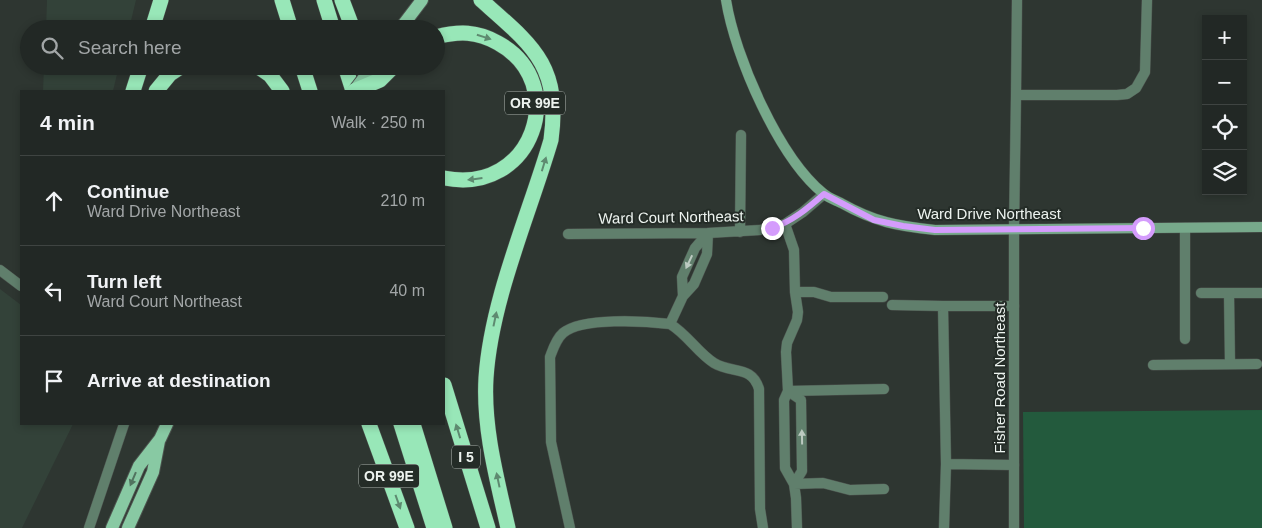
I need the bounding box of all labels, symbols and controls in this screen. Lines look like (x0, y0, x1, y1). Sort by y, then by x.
map controls (1202, 15, 1247, 195)
button: + (1202, 15, 1247, 60)
search box (20, 20, 445, 75)
one-way arrow (476, 33, 491, 41)
icon: search (38, 34, 66, 62)
text: Search here (78, 37, 182, 58)
button: − (1202, 60, 1247, 105)
road number: OR 99E (505, 92, 565, 115)
button: locate (1202, 105, 1247, 150)
text: 4 min (40, 111, 95, 134)
text: Walk · 250 m (331, 114, 425, 131)
button: layers (1202, 150, 1247, 195)
one-way arrow (541, 157, 548, 172)
one-way arrow (467, 176, 483, 184)
text: Continue (87, 181, 169, 202)
icon: ahead (40, 187, 68, 215)
text: 210 m (381, 192, 425, 209)
text: Ward Drive Northeast (87, 203, 240, 220)
street label: Ward Drive Northeast (917, 205, 1062, 222)
street label: Ward Court Northeast (598, 207, 745, 227)
route end (761, 217, 784, 240)
route start (1132, 217, 1155, 240)
one-way arrow (684, 255, 692, 269)
text: Turn left (87, 271, 162, 292)
icon: left (40, 277, 68, 305)
text: 40 m (389, 282, 425, 299)
text: Ward Court Northeast (87, 293, 242, 310)
street label: Fisher Road Northeast (991, 302, 1008, 453)
one-way arrow (492, 311, 500, 327)
icon: arrive (40, 367, 68, 395)
text: Arrive at destination (87, 370, 271, 391)
one-way arrow (453, 424, 461, 439)
one-way arrow (797, 429, 805, 445)
road number: I 5 (452, 446, 480, 468)
road number: OR 99E (359, 464, 419, 488)
one-way arrow (129, 472, 137, 486)
one-way arrow (493, 472, 501, 488)
one-way arrow (395, 495, 402, 510)

